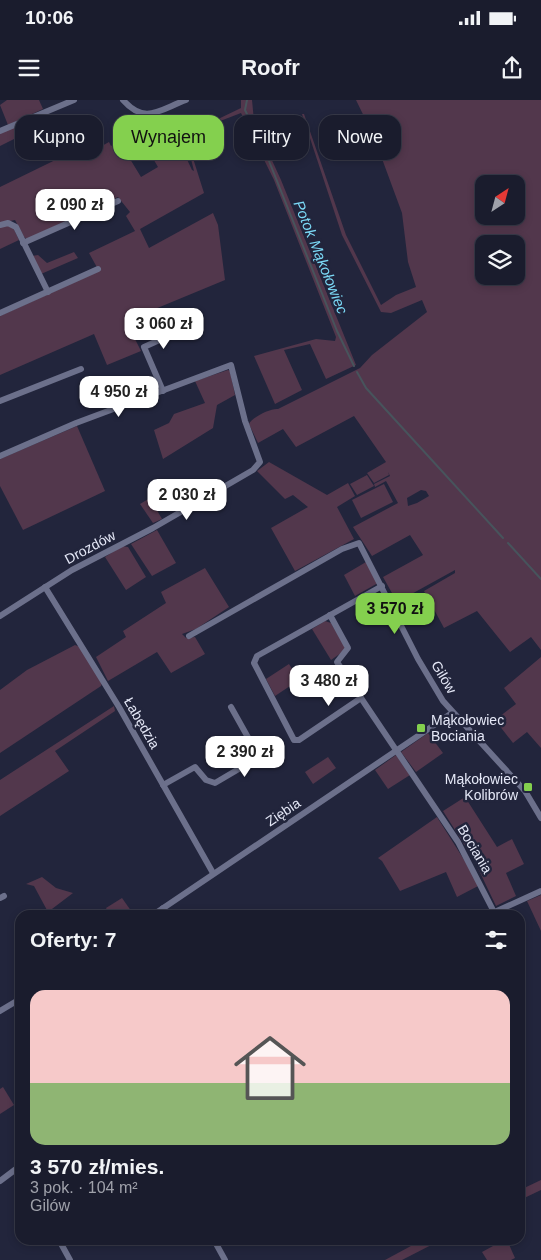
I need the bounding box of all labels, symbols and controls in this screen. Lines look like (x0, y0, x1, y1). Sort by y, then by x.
text: 10:06 (25, 7, 74, 28)
icon: menu (15, 54, 43, 82)
icon: share (498, 54, 526, 82)
text: Roofr (241, 55, 300, 80)
chip: Kupno (15, 115, 103, 160)
chip: Wynajem (113, 115, 224, 160)
chip: Filtry (234, 115, 309, 160)
chip: Nowe (319, 115, 401, 160)
north arrow (475, 175, 525, 225)
map controls (475, 175, 525, 285)
pin: 2 090 zł (23, 188, 127, 231)
text: 2 090 zł (47, 196, 103, 213)
water label: Potok Mąkołowiec (290, 198, 352, 317)
button: layers (475, 235, 525, 285)
pin: 3 060 zł (112, 308, 216, 350)
text: 3 060 zł (136, 315, 192, 332)
pin: 4 950 zł (67, 376, 171, 418)
text: 4 950 zł (91, 383, 147, 400)
pin: 2 030 zł (135, 478, 239, 521)
text: 2 030 zł (159, 486, 215, 503)
street label: Drozdów (62, 527, 119, 567)
pin: 3 570 zł (343, 592, 447, 635)
text: 3 570 zł (367, 600, 423, 617)
street label: Gilów (428, 658, 460, 697)
pin: 3 480 zł (277, 664, 381, 707)
text: 3 480 zł (301, 672, 357, 689)
street label: Łabędzia (121, 694, 163, 752)
place label: Mąkołowiec Bociania (431, 712, 504, 744)
marker: Mąkołowiec Bociania (415, 722, 427, 734)
pin: 2 390 zł (193, 736, 297, 778)
text: 2 390 zł (217, 743, 273, 760)
place label: Mąkołowiec Kolibrów (445, 771, 519, 803)
marker: Mąkołowiec Kolibrów (522, 781, 534, 793)
street label: Ziębia (263, 795, 303, 829)
street label: Bociania (454, 822, 496, 876)
icon: filters (482, 926, 510, 954)
text: Oferty: 7 (30, 928, 116, 951)
icon: home (225, 1023, 315, 1113)
text: 3 570 zł/mies. (30, 1155, 164, 1178)
text: 3 pok. · 104 m² (30, 1179, 138, 1196)
text: Gilów (30, 1197, 70, 1214)

